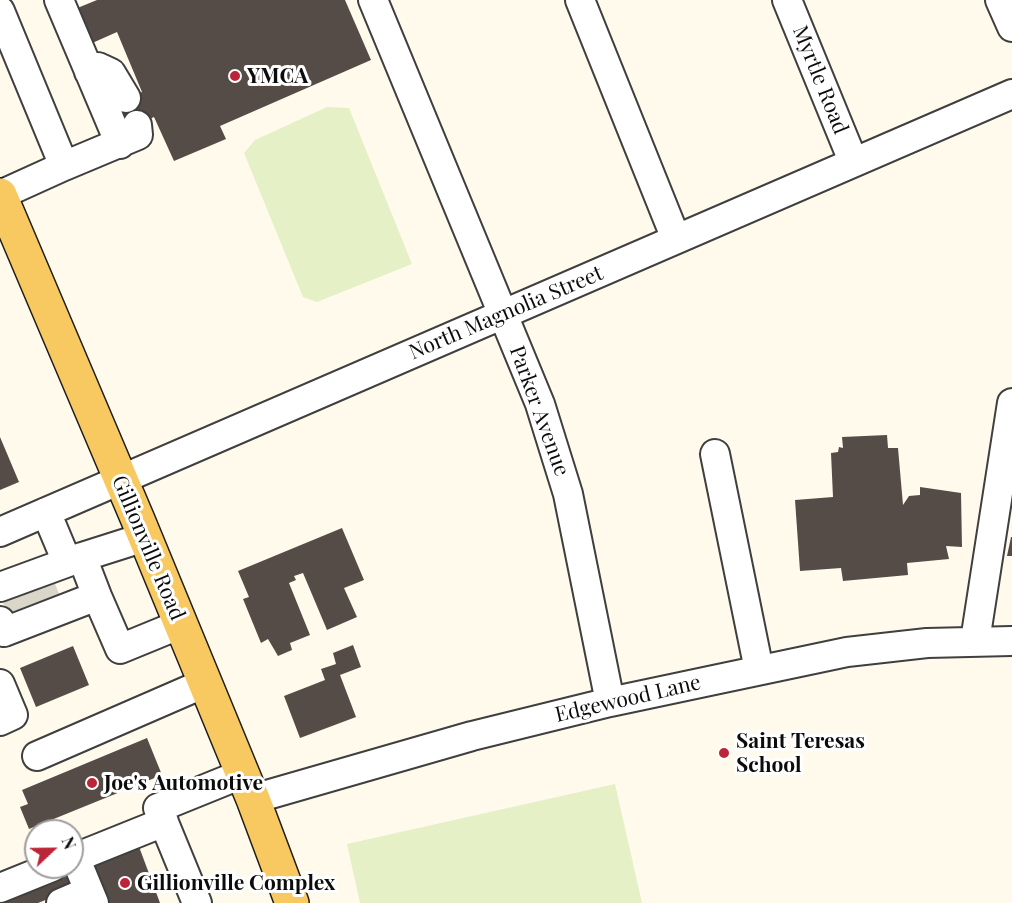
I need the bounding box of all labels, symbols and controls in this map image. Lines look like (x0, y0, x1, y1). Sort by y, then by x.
street label: Myrtle Road (787, 22, 853, 138)
place label: YMCA (247, 63, 308, 89)
marker: YMCA (228, 69, 242, 83)
street label: North Magnolia Street (405, 261, 607, 365)
street label: Parker Avenue (504, 342, 574, 480)
street label: Gillionville Road (106, 472, 190, 624)
street label: Edgewood Lane (553, 670, 703, 728)
place label: Saint Teresas School (736, 728, 865, 778)
marker: Saint Teresas School (717, 746, 731, 760)
place label: Joe's Automotive (104, 770, 263, 796)
marker: Joe's Automotive (85, 776, 99, 790)
north arrow (24, 819, 84, 879)
text: N (57, 834, 81, 852)
place label: Gillionville Complex (137, 870, 335, 896)
marker: Gillionville Complex (118, 876, 132, 890)

